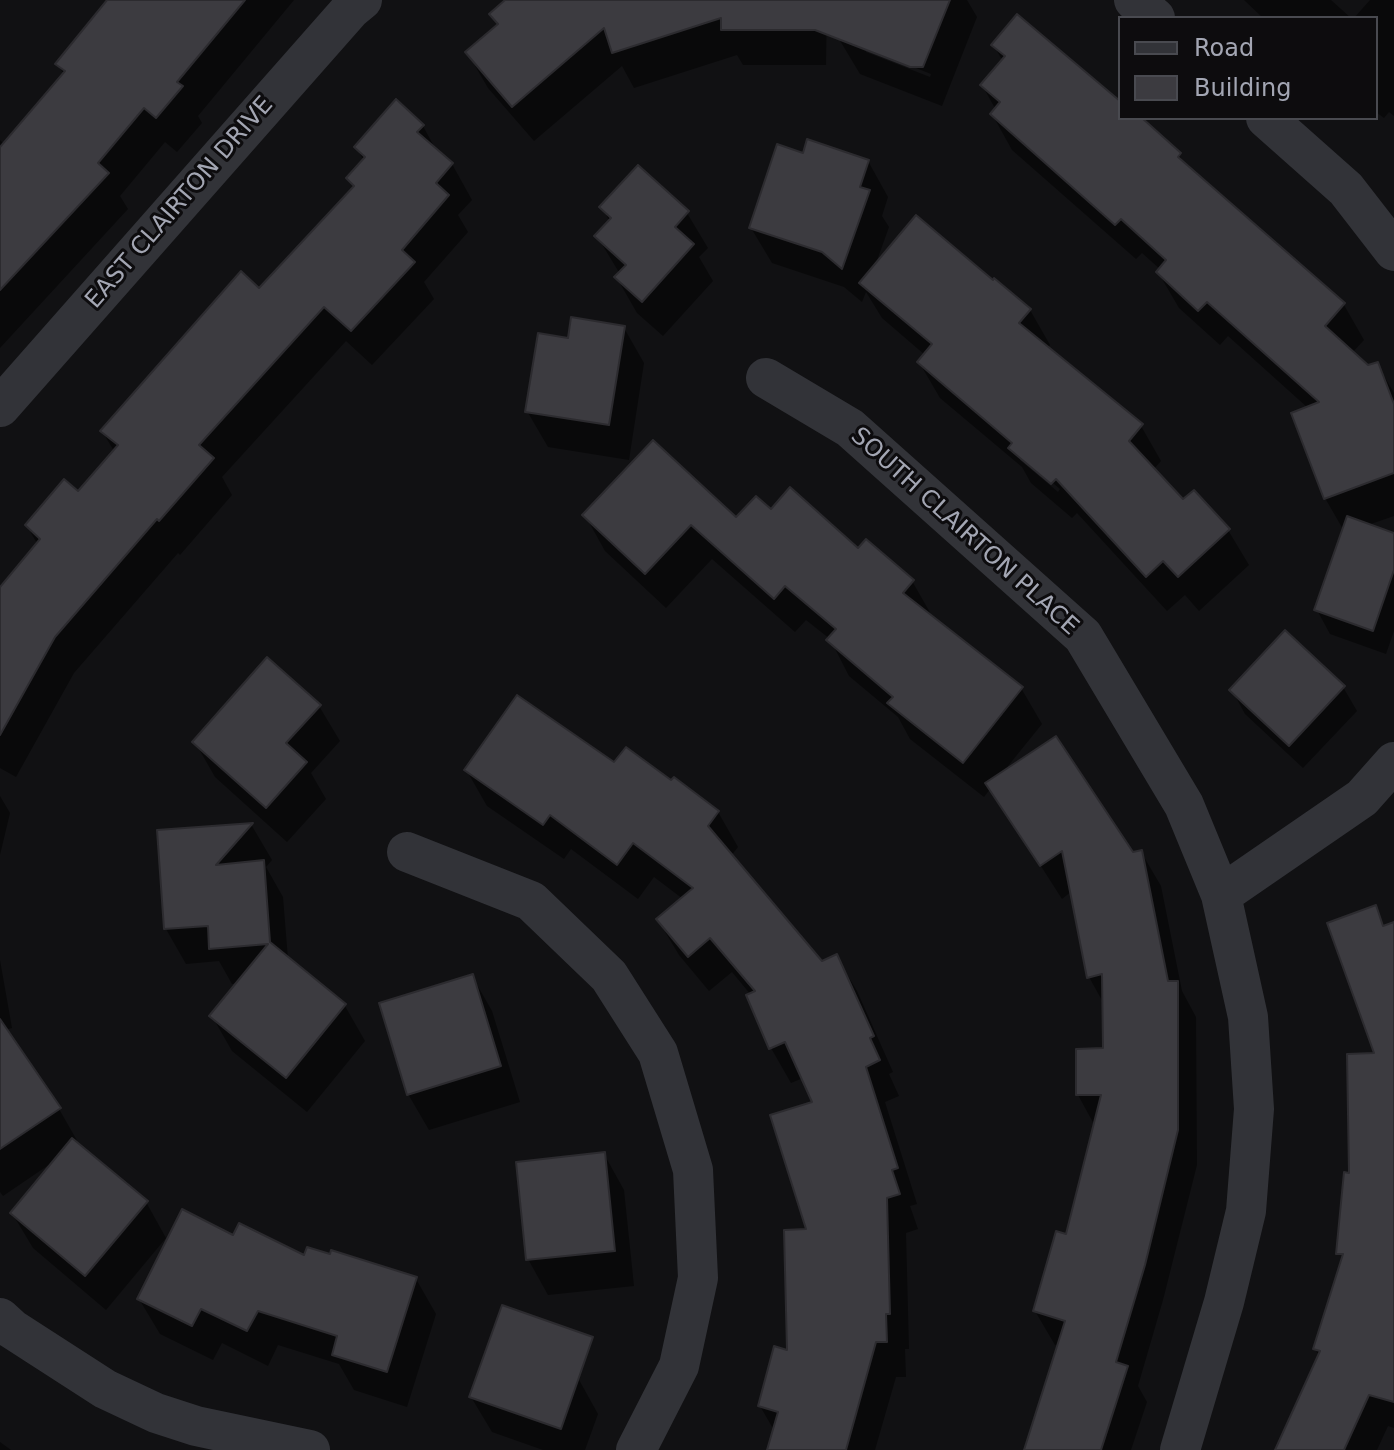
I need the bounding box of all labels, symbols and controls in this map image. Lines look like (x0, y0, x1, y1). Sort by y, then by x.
legend (1118, 16, 1378, 120)
text: Road (1194, 34, 1254, 62)
text: Building (1194, 74, 1291, 102)
street label: EAST CLAIRTON DRIVE (80, 91, 280, 315)
street label: SOUTH CLAIRTON PLACE (844, 422, 1084, 642)

